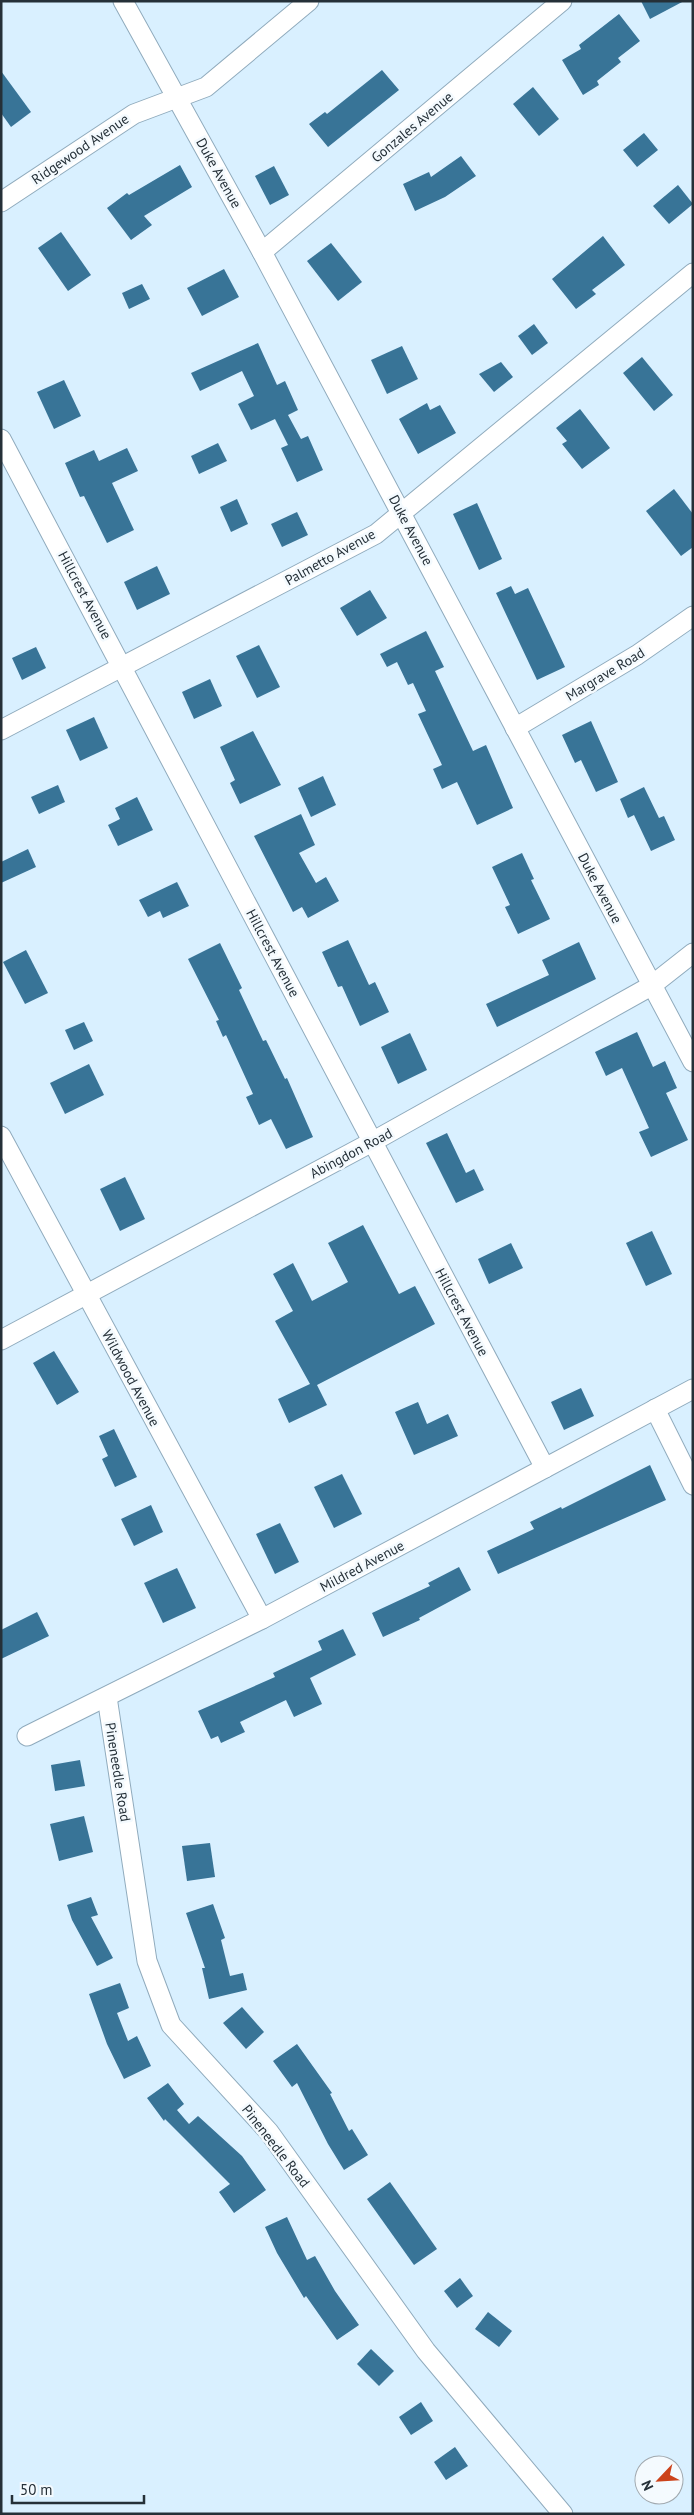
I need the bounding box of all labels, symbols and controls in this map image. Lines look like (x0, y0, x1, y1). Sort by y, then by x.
street label: Gonzales Avenue (368, 88, 456, 166)
street label: Ridgewood Avenue (28, 110, 132, 188)
street label: Duke Avenue (192, 135, 246, 211)
street label: Duke Avenue (385, 492, 437, 568)
street label: Palmetto Avenue (282, 525, 378, 589)
street label: Hillcrest Avenue (54, 548, 116, 642)
street label: Margrave Road (562, 643, 648, 705)
street label: Duke Avenue (574, 850, 626, 926)
street label: Hillcrest Avenue (242, 906, 304, 1000)
street label: Abingdon Road (307, 1124, 395, 1182)
street label: Hillcrest Avenue (431, 1265, 493, 1359)
street label: Wildwood Avenue (98, 1327, 164, 1429)
street label: Mildred Avenue (317, 1536, 407, 1596)
street label: Pineneedle Road (101, 1721, 135, 1823)
street label: Pineneedle Road (238, 2101, 314, 2191)
north arrow (634, 2455, 684, 2505)
scale bar (12, 2472, 145, 2504)
text: N (637, 2478, 657, 2493)
text: 50 m (20, 2480, 53, 2499)

